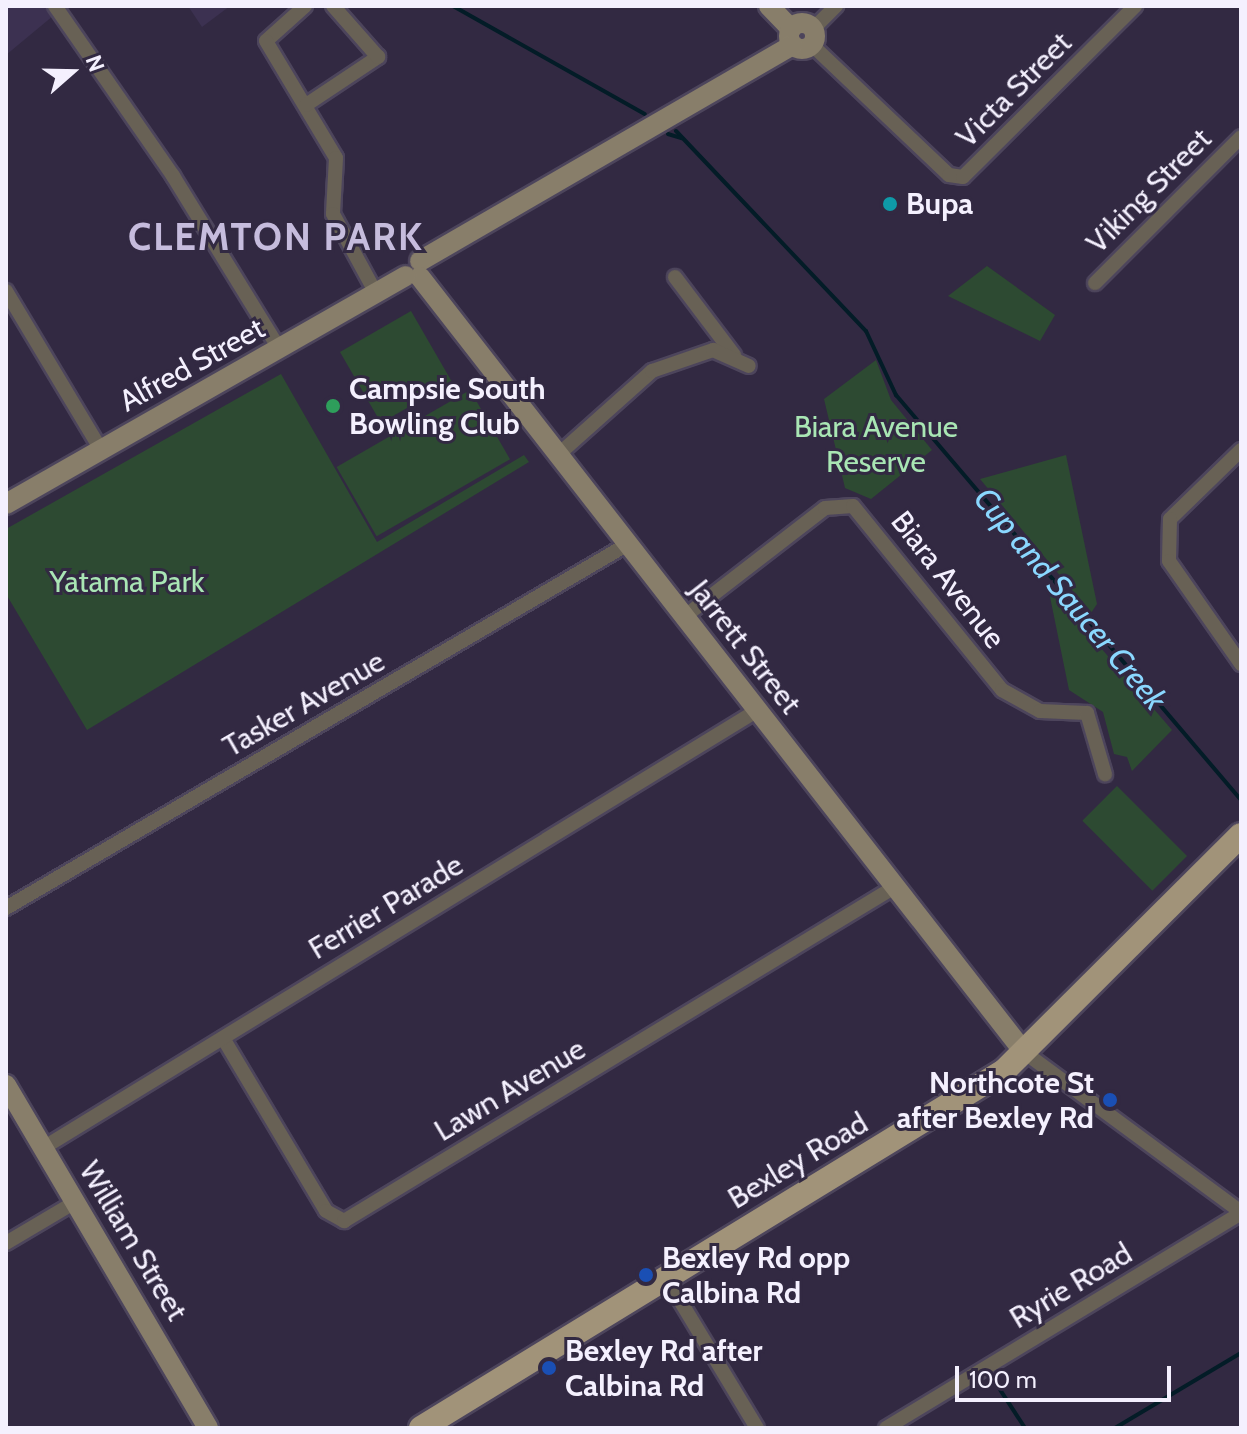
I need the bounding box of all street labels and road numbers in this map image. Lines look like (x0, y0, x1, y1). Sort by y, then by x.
street label: Victa Street (949, 25, 1079, 155)
street label: Viking Street (1079, 121, 1219, 261)
street label: Alfred Street (113, 310, 271, 420)
street label: Biara Avenue (883, 504, 1013, 656)
street label: Jarrett Street (682, 573, 808, 721)
street label: Tasker Avenue (217, 643, 391, 765)
street label: Ferrier Parade (302, 847, 470, 967)
street label: Lawn Avenue (428, 1031, 592, 1149)
street label: Bexley Road (722, 1105, 874, 1217)
street label: William Street (71, 1155, 195, 1327)
street label: Ryrie Road (1003, 1236, 1139, 1336)

